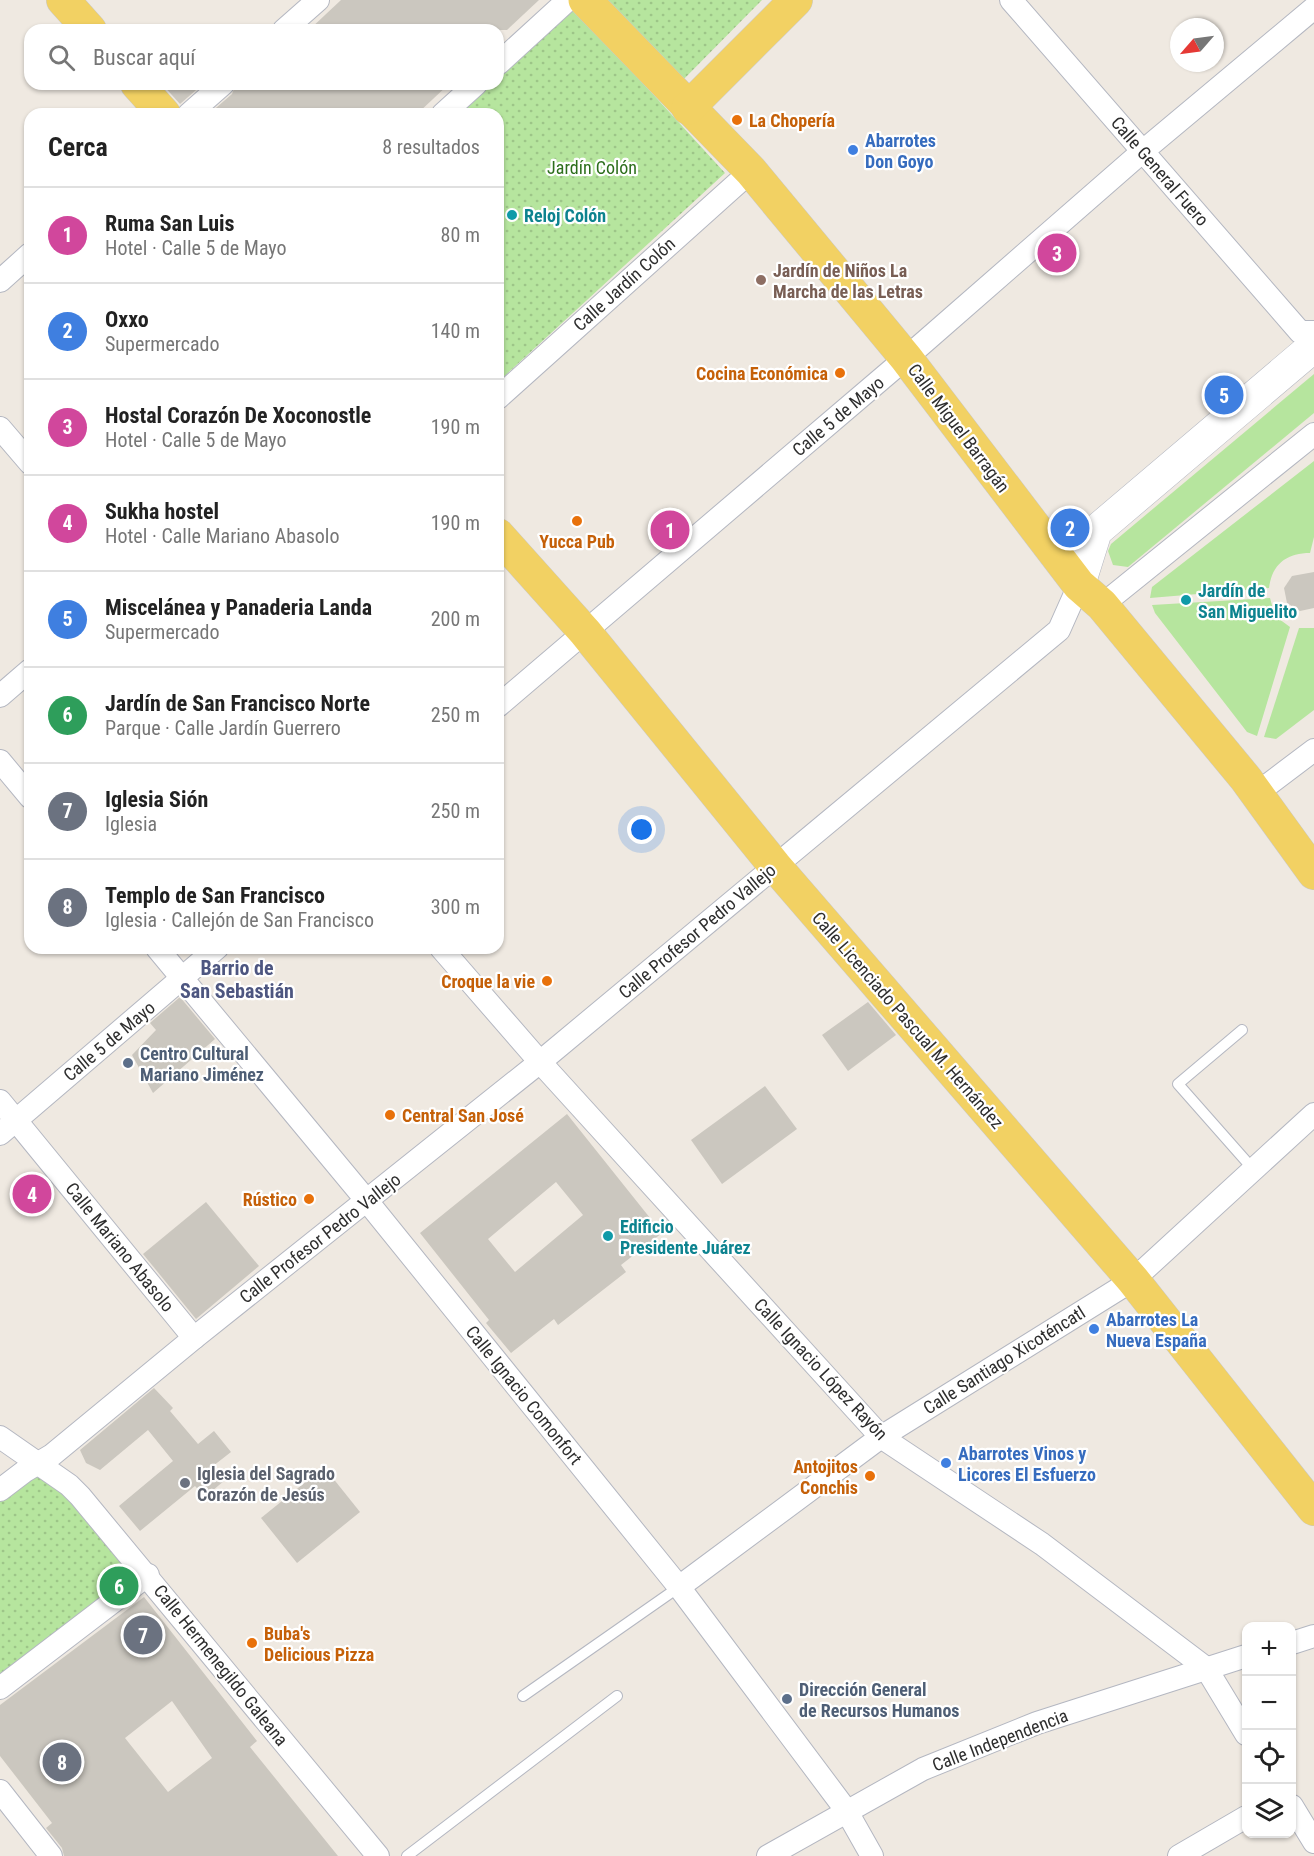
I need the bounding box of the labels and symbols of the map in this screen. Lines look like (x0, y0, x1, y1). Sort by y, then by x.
north arrow (1170, 18, 1224, 72)
place label: La Chopería (749, 110, 835, 131)
street label: Calle General Fuero (1107, 112, 1213, 230)
marker: La Chopería (730, 113, 744, 127)
place label: Abarrotes Don Goyo (865, 130, 936, 172)
marker: Abarrotes Don Goyo (846, 143, 860, 157)
park label: Jardín Colón (547, 157, 637, 178)
place label: Reloj Colón (524, 205, 606, 226)
marker: Reloj Colón (505, 208, 519, 222)
pin: 3 (1038, 230, 1076, 276)
street label: Calle Jardín Colón (569, 233, 679, 335)
place label: Jardín de Niños La Marcha de las Letras (773, 260, 923, 302)
marker: Jardín de Niños La Marcha de las Letras (754, 273, 768, 287)
street label: Calle Miguel Barragán (904, 360, 1014, 496)
place label: Cocina Económica (696, 363, 828, 384)
marker: Cocina Económica (833, 366, 847, 380)
street label: Calle 5 de Mayo (788, 372, 888, 460)
pin: 5 (1204, 372, 1244, 418)
pin: 2 (1050, 506, 1090, 550)
pin: 1 (650, 508, 690, 552)
marker: Yucca Pub (570, 514, 584, 528)
place label: Yucca Pub (539, 531, 615, 552)
place label: Jardín de San Miguelito (1198, 580, 1297, 622)
marker: Jardín de San Miguelito (1179, 593, 1193, 607)
your location (627, 815, 656, 844)
street label: Calle Profesor Pedro Vallejo (614, 859, 780, 1003)
street label: Calle Licenciado Pascual M. Hernández (808, 907, 1008, 1133)
district label: Barrio de San Sebastián (180, 956, 294, 1003)
place label: Croque la vie (441, 971, 535, 992)
marker: Croque la vie (540, 974, 554, 988)
street label: Calle 5 de Mayo (59, 997, 159, 1085)
place label: Centro Cultural Mariano Jiménez (140, 1043, 264, 1085)
marker: Centro Cultural Mariano Jiménez (121, 1056, 135, 1070)
place label: Central San José (402, 1105, 524, 1126)
marker: Central San José (383, 1108, 397, 1122)
street label: Calle Profesor Pedro Vallejo (235, 1169, 405, 1307)
pin: 4 (12, 1172, 51, 1216)
street label: Calle Mariano Abasolo (61, 1178, 179, 1316)
place label: Rústico (243, 1189, 297, 1210)
marker: Rústico (302, 1192, 316, 1206)
place label: Edificio Presidente Juárez (620, 1216, 751, 1258)
marker: Edificio Presidente Juárez (601, 1229, 615, 1243)
street label: Calle Ignacio López Rayón (750, 1294, 892, 1444)
street label: Calle Santiago Xicoténcatl (919, 1302, 1089, 1418)
place label: Abarrotes La Nueva España (1106, 1309, 1207, 1351)
street label: Calle Ignacio Comonfort (462, 1321, 586, 1469)
marker: Abarrotes La Nueva España (1087, 1322, 1101, 1336)
place label: Abarrotes Vinos y Licores El Esfuerzo (958, 1443, 1096, 1485)
place label: Antojitos Conchis (793, 1456, 858, 1498)
marker: Abarrotes Vinos y Licores El Esfuerzo (939, 1456, 953, 1470)
place label: Iglesia del Sagrado Corazón de Jesús (197, 1463, 335, 1505)
marker: Antojitos Conchis (863, 1469, 877, 1483)
marker: Iglesia del Sagrado Corazón de Jesús (178, 1476, 192, 1490)
pin: 6 (100, 1564, 138, 1608)
street label: Calle Hermenegildo Galeana (150, 1580, 292, 1750)
pin: 7 (124, 1612, 162, 1658)
place label: Buba's Delicious Pizza (264, 1623, 374, 1665)
marker: Buba's Delicious Pizza (245, 1636, 259, 1650)
place label: Dirección General de Recursos Humanos (799, 1679, 960, 1721)
marker: Dirección General de Recursos Humanos (780, 1692, 794, 1706)
street label: Calle Independencia (929, 1704, 1071, 1776)
pin: 8 (42, 1740, 82, 1784)

